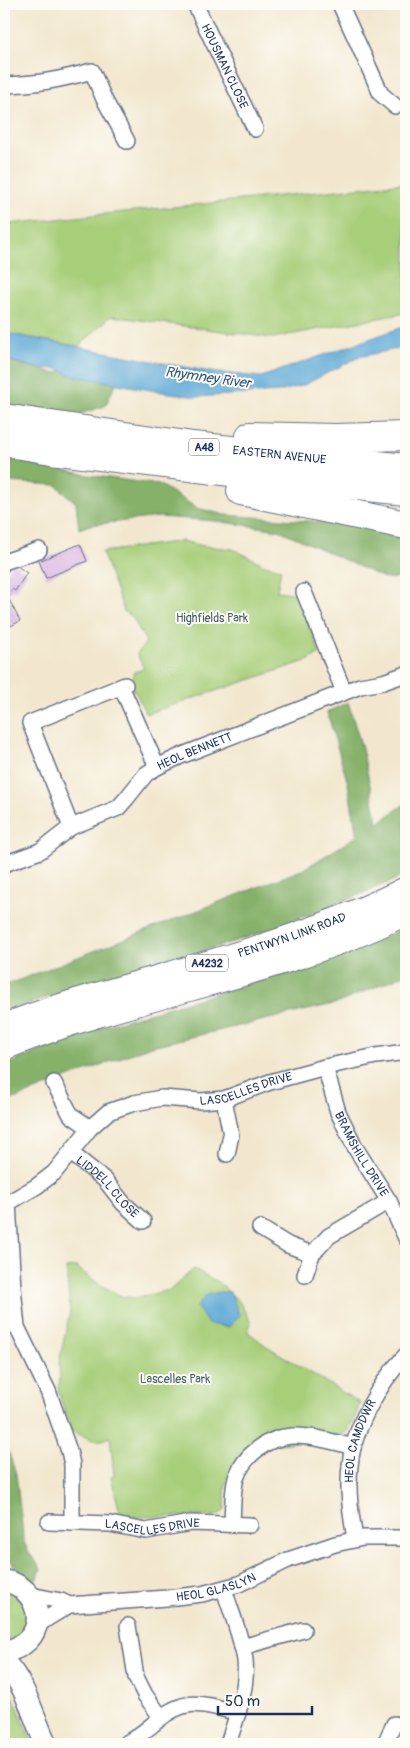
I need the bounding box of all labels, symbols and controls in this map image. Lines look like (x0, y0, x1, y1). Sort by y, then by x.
street label: HOUSMAN CLOSE (198, 22, 251, 111)
water label: Rhymney River (164, 363, 254, 392)
road number: A48 (189, 438, 219, 456)
street label: EASTERN AVENUE (232, 443, 327, 468)
park label: Highfields Park (176, 611, 248, 626)
street label: HEOL BENNETT (155, 729, 235, 774)
street label: PENTWYN LINK ROAD (236, 909, 349, 961)
road number: A4232 (186, 954, 228, 971)
street label: LASCELLES DRIVE (199, 1069, 294, 1109)
street label: BRAMSHILL DRIVE (331, 1109, 391, 1200)
street label: LIDDELL CLOSE (73, 1153, 142, 1221)
park label: Lascelles Park (140, 1372, 210, 1387)
street label: HEOL CAMDDWR (342, 1397, 380, 1483)
street label: LASCELLES DRIVE (105, 1516, 200, 1539)
street label: HEOL GLASLYN (175, 1570, 259, 1605)
scale bar (218, 1683, 311, 1715)
text: 50 m (225, 1692, 260, 1711)

